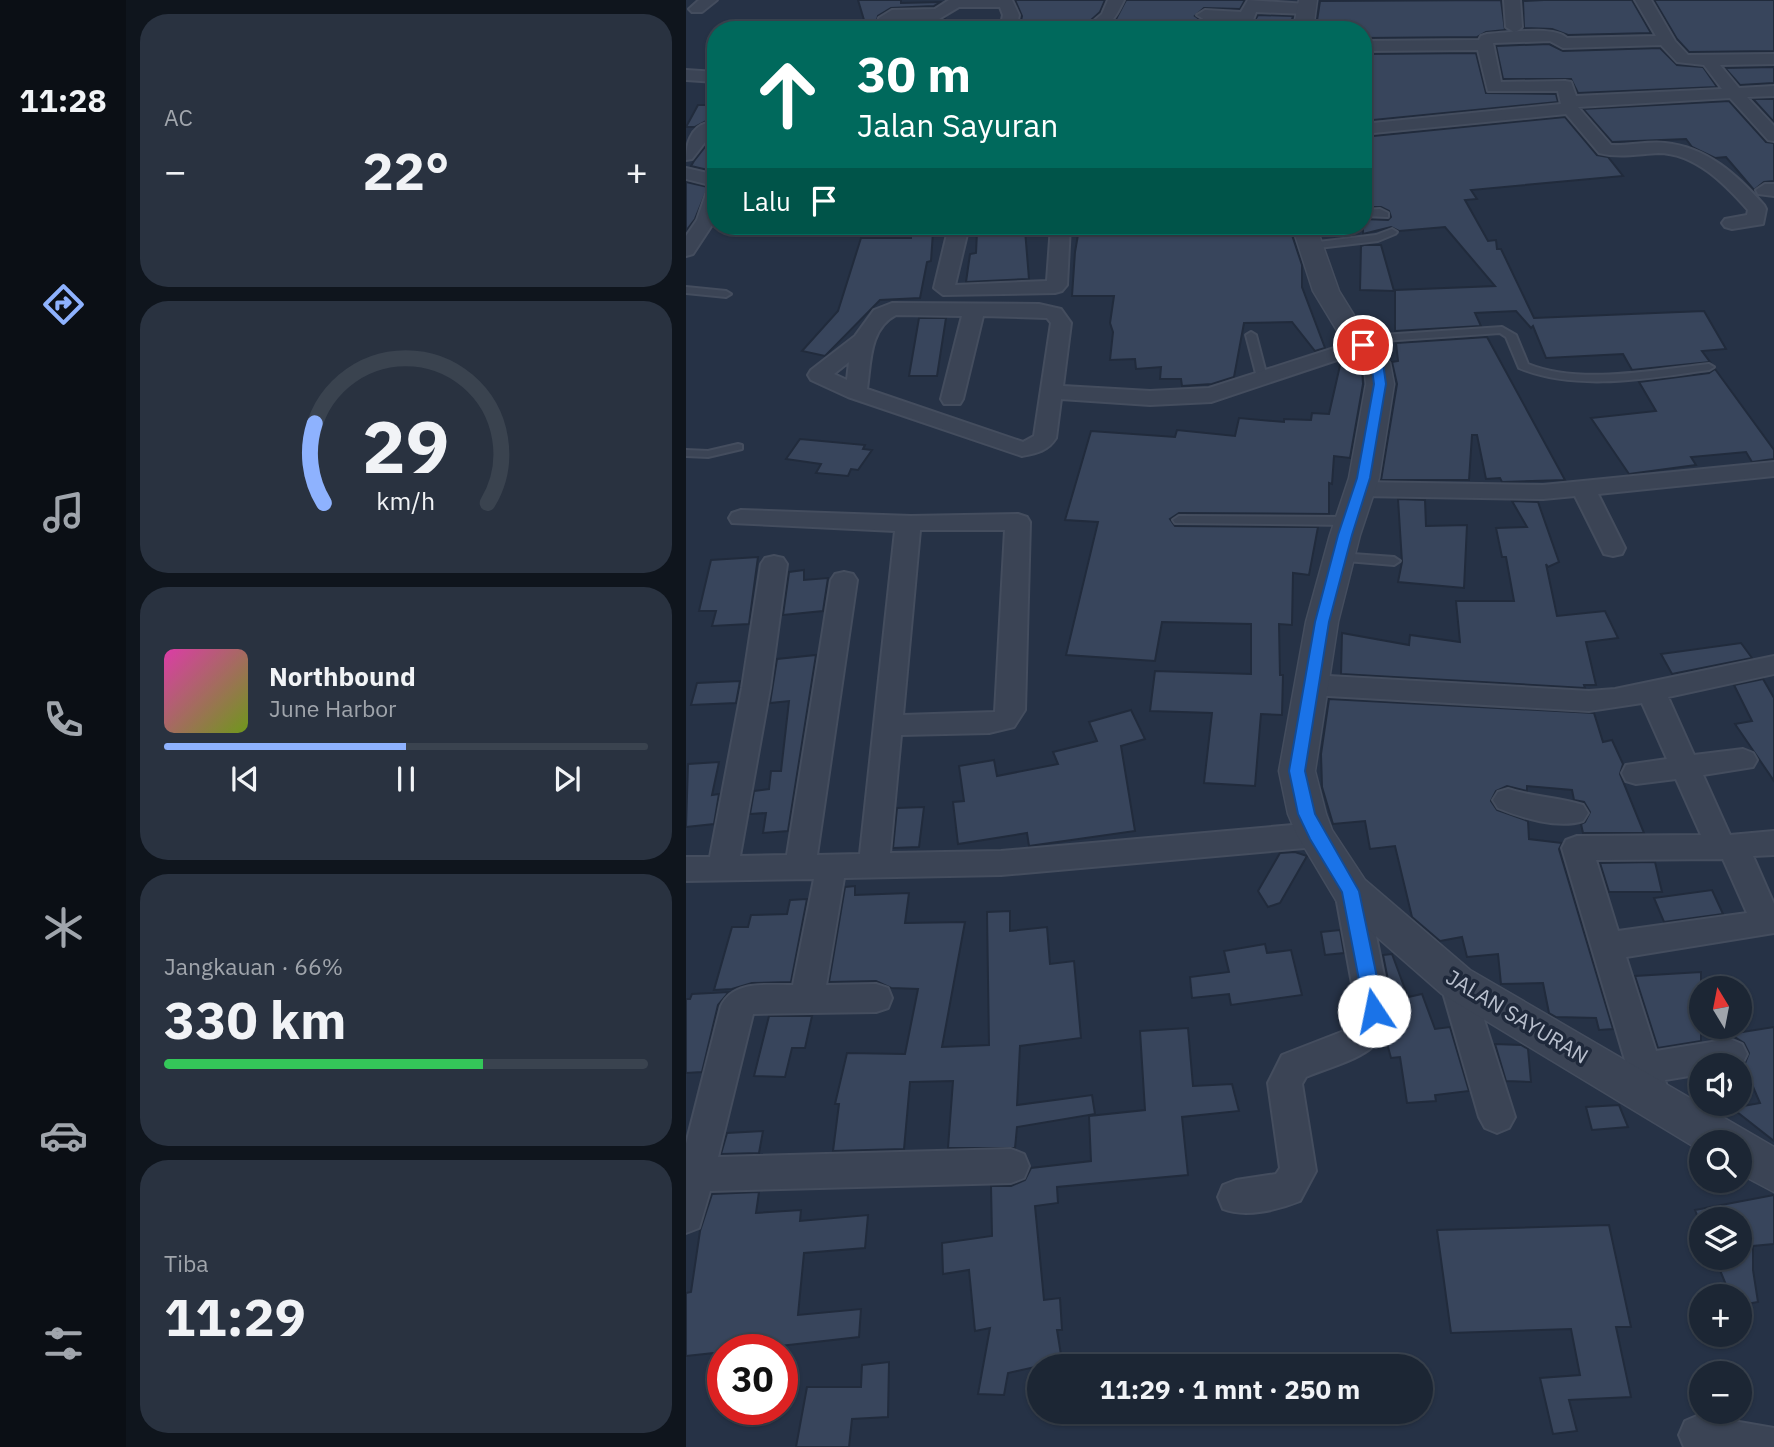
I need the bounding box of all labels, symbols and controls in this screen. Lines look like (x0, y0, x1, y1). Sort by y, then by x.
text: 30 m (857, 42, 971, 105)
icon: ahead (742, 49, 833, 140)
text: 11:28 (19, 79, 107, 121)
text: AC (164, 102, 193, 132)
text: Jalan Sayuran (857, 104, 1058, 146)
text: 22° (363, 137, 449, 204)
text: − (164, 146, 187, 195)
text: + (625, 146, 648, 195)
icon: arrive (805, 182, 843, 220)
text: Lalu (742, 184, 791, 218)
icon: directions (39, 280, 88, 329)
pin (1333, 315, 1393, 375)
icon: arrive (1344, 326, 1382, 364)
text: 29 (362, 398, 450, 493)
text: km/h (377, 484, 435, 517)
icon: music (39, 488, 88, 537)
text: Northbound (269, 659, 416, 693)
text: June Harbor (269, 693, 397, 723)
icon: phone (39, 695, 88, 744)
icon: previous (226, 760, 264, 798)
icon: pause (387, 760, 425, 798)
icon: next (548, 760, 586, 798)
icon: climate (39, 903, 88, 952)
text: Jangkauan · 66% (164, 951, 343, 981)
street label: JALAN SAYURAN (1441, 963, 1594, 1070)
position arrow (1337, 974, 1411, 1048)
north arrow (1689, 976, 1752, 1040)
map controls (1689, 976, 1752, 1424)
text: 330 km (164, 986, 346, 1053)
button: sound (1689, 1053, 1752, 1116)
icon: car (39, 1111, 88, 1160)
button: search (1689, 1130, 1752, 1193)
button: layers (1689, 1207, 1752, 1270)
text: Tiba (164, 1248, 209, 1278)
text: 11:29 (164, 1283, 306, 1350)
button: + (1689, 1284, 1752, 1347)
icon: filters (39, 1319, 88, 1368)
speed limit sign: 30 (707, 1334, 798, 1425)
button: − (1689, 1361, 1752, 1424)
text: 11:29 · 1 mnt · 250 m (1100, 1372, 1360, 1406)

